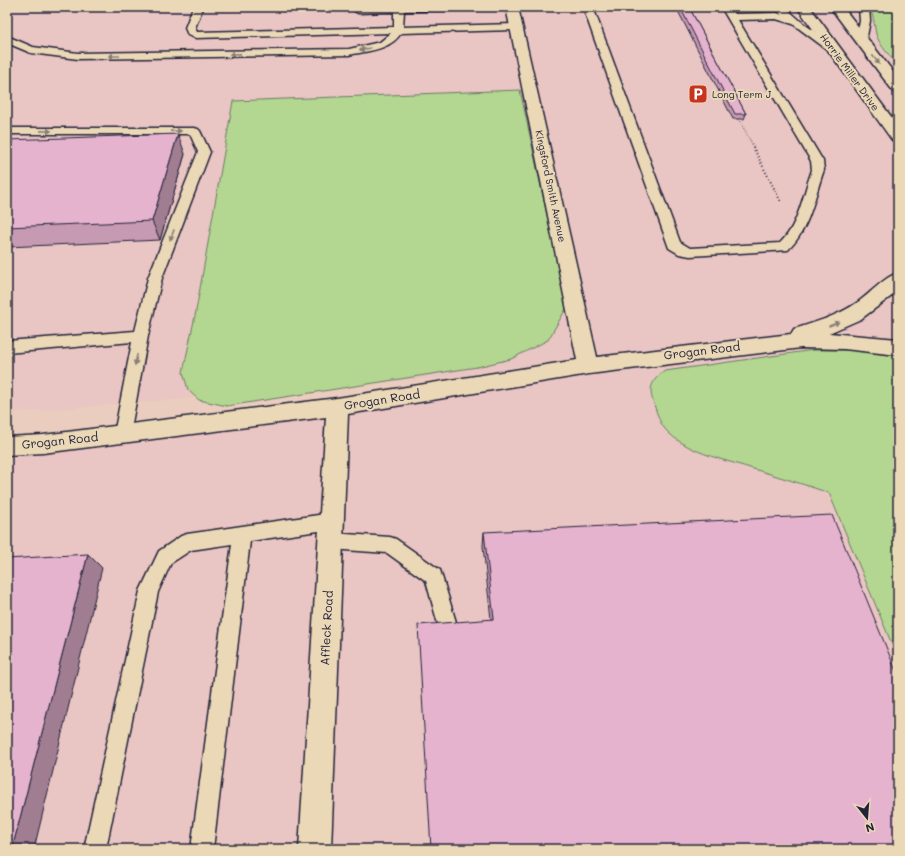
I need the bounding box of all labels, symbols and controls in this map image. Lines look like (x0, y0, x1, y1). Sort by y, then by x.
street label: Horrie Miller Drive (817, 30, 883, 114)
one-way arrow (359, 46, 371, 52)
one-way arrow (228, 51, 241, 57)
one-way arrow (107, 53, 120, 59)
one-way arrow (872, 55, 881, 66)
parking icon: Long Term J (687, 83, 709, 105)
place label: Long Term J (712, 87, 772, 101)
one-way arrow (40, 128, 53, 134)
one-way arrow (170, 128, 183, 134)
street label: Kingsford Smith Avenue (532, 129, 570, 243)
one-way arrow (168, 230, 174, 242)
one-way arrow (828, 320, 840, 326)
street label: Grogan Road (663, 337, 741, 363)
one-way arrow (133, 354, 139, 366)
street label: Grogan Road (343, 385, 421, 413)
street label: Grogan Road (21, 428, 99, 452)
street label: Affleck Road (316, 590, 336, 666)
north arrow (847, 798, 887, 838)
text: N (864, 820, 876, 836)

